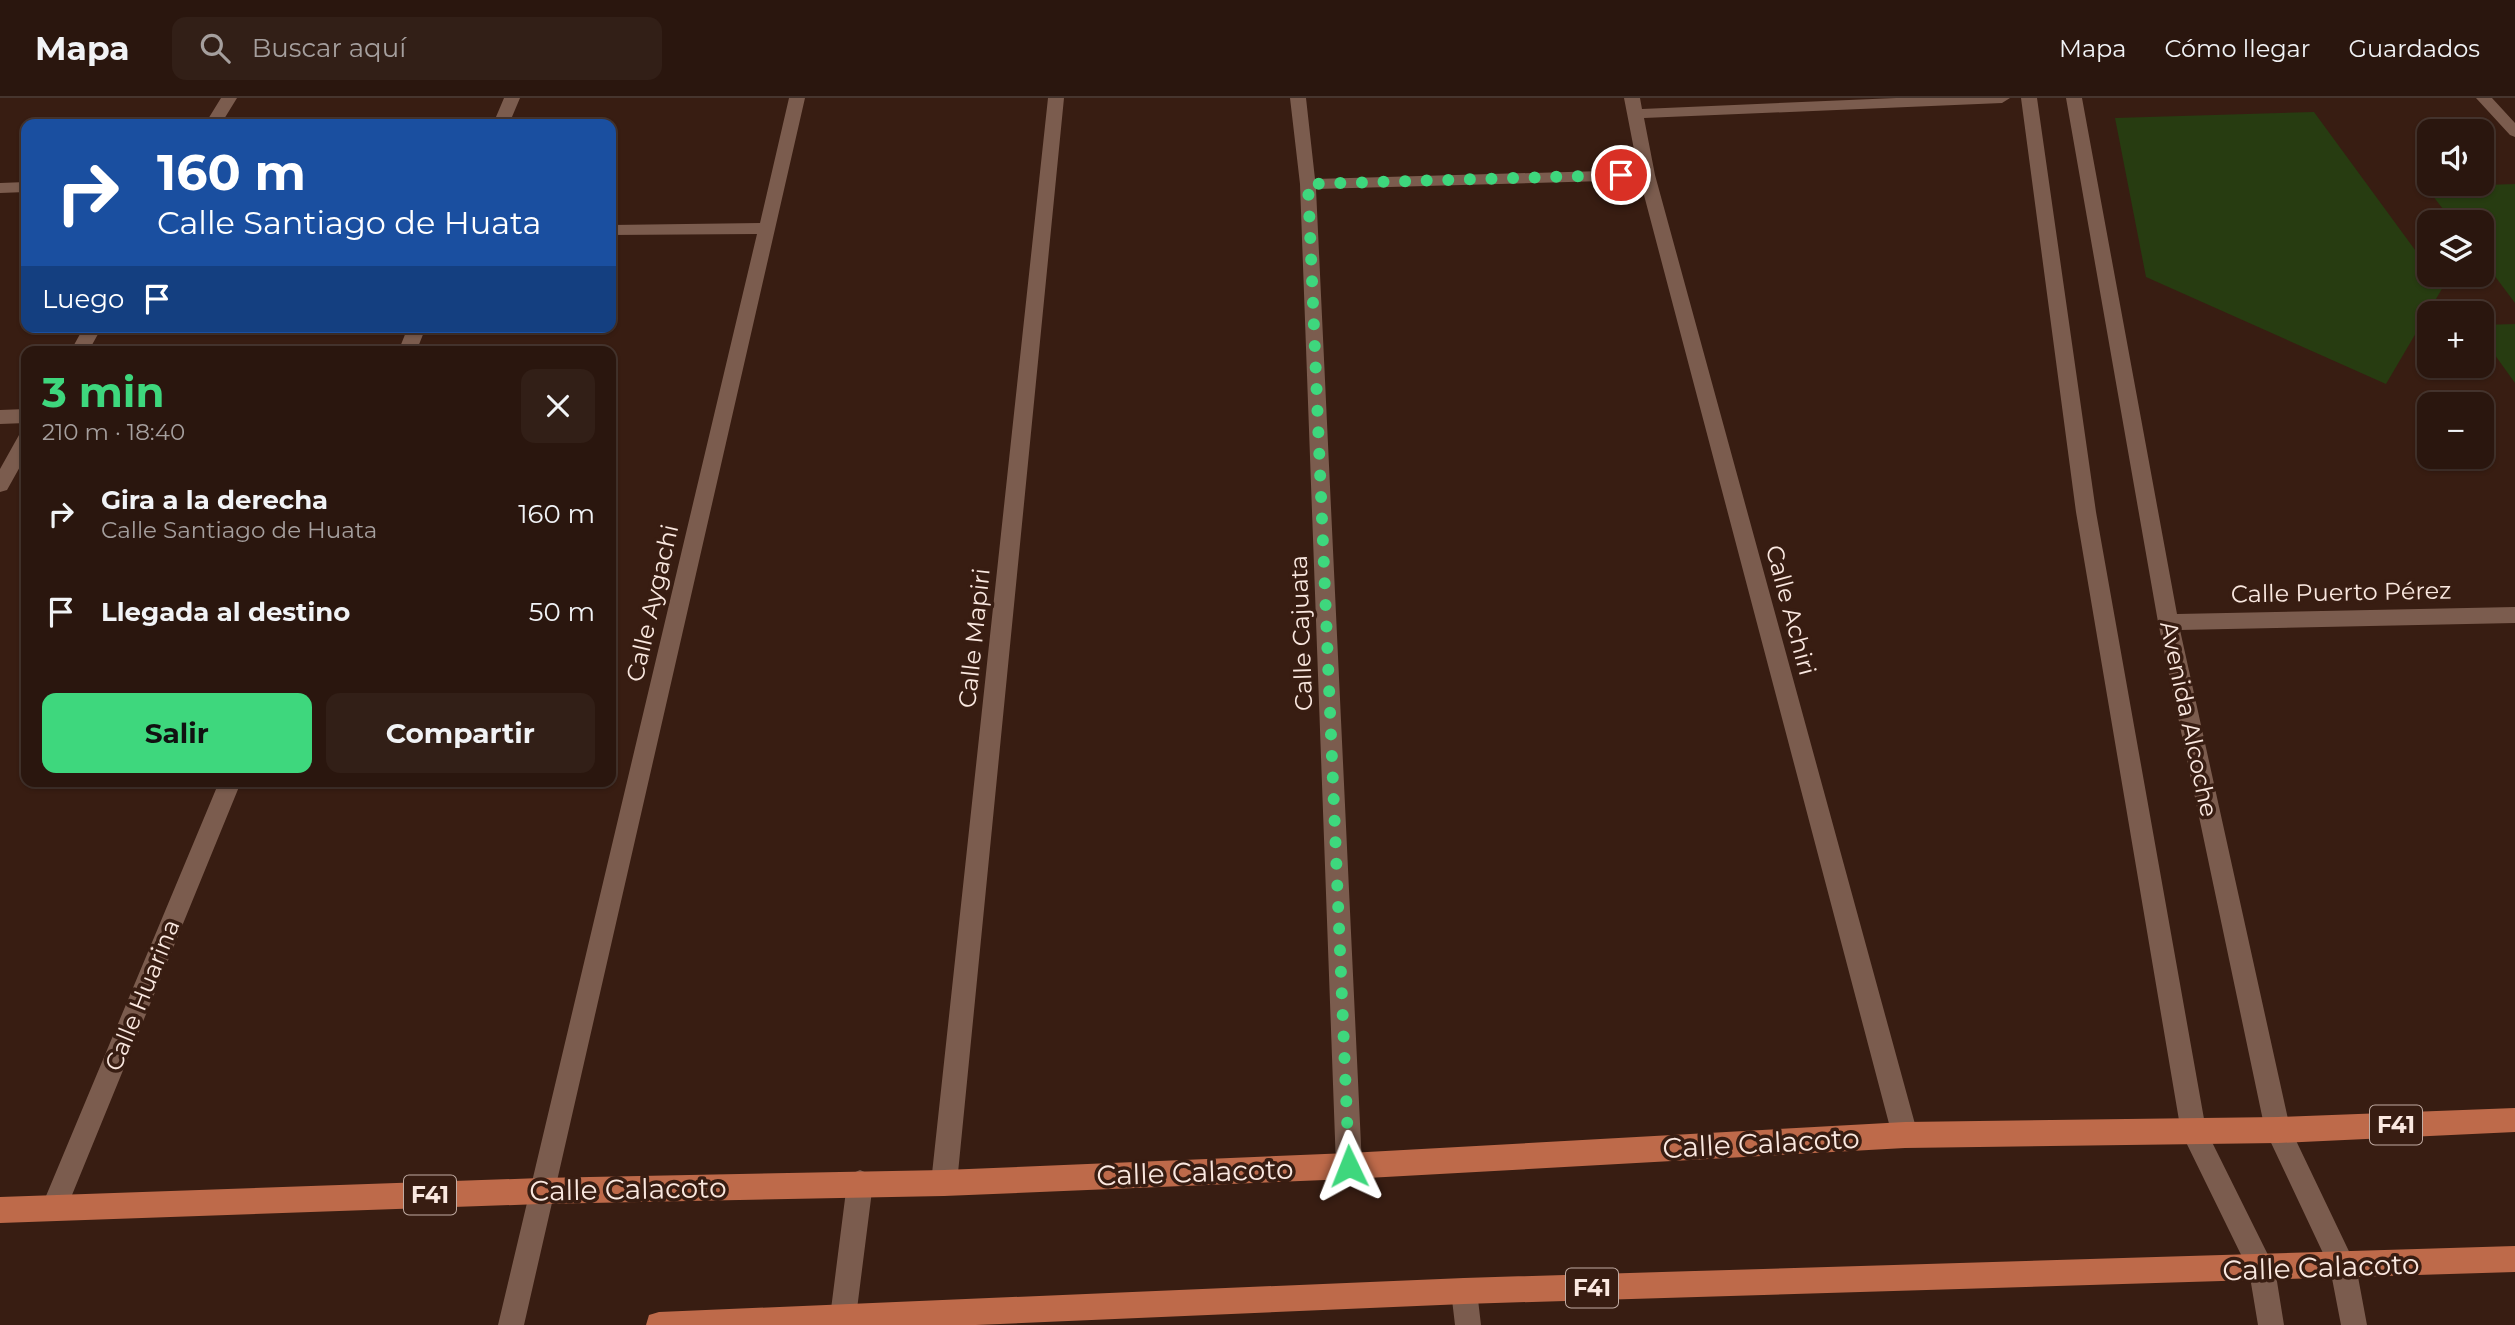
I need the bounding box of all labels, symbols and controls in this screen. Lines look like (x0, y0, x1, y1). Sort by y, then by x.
search box (172, 17, 662, 80)
text: Mapa (35, 28, 130, 68)
icon: search (196, 29, 234, 67)
text: Buscar aquí (252, 32, 406, 64)
text: Mapa (2059, 34, 2126, 63)
text: Cómo llegar (2164, 34, 2310, 63)
text: Guardados (2348, 34, 2480, 63)
map controls (2417, 119, 2494, 469)
button: sound (2417, 119, 2494, 196)
text: 160 m (157, 143, 306, 202)
pin (1591, 145, 1651, 205)
icon: right (42, 147, 133, 238)
icon: arrive (1602, 156, 1640, 194)
text: Calle Santiago de Huata (157, 203, 541, 242)
button: layers (2417, 210, 2494, 287)
icon: arrive (138, 280, 176, 318)
text: Luego (42, 283, 124, 315)
button: + (2417, 301, 2494, 378)
text: 3 min (42, 366, 164, 418)
button: close (521, 369, 595, 443)
button: − (2417, 392, 2494, 469)
text: 210 m · 18:40 (42, 418, 185, 446)
text: Gira a la derecha (101, 484, 328, 516)
icon: right (42, 495, 80, 533)
text: 160 m (518, 498, 595, 530)
text: Calle Santiago de Huata (101, 516, 377, 544)
street label: Calle Aygachi (620, 521, 684, 685)
street label: Calle Achiri (1760, 542, 1822, 678)
street label: Calle Cajuata (1284, 555, 1318, 711)
street label: Calle Mapiri (952, 567, 996, 709)
street label: Calle Puerto Pérez (2230, 576, 2452, 608)
icon: arrive (42, 593, 80, 631)
text: Llegada al destino (101, 596, 350, 628)
text: 50 m (529, 596, 595, 628)
street label: Avenida Alcoche (2154, 619, 2224, 819)
button: Salir (42, 693, 312, 773)
button: Compartir (326, 693, 595, 773)
street label: Calle Huarina (98, 915, 186, 1075)
road number: F41 (2370, 1106, 2422, 1144)
street label: Calle Calacoto (1662, 1121, 1860, 1165)
position arrow (1312, 1129, 1386, 1203)
street label: Calle Calacoto (1096, 1152, 1294, 1192)
street label: Calle Calacoto (529, 1170, 727, 1208)
road number: F41 (404, 1176, 456, 1214)
street label: Calle Calacoto (2222, 1247, 2420, 1287)
road number: F41 (1566, 1268, 1618, 1308)

